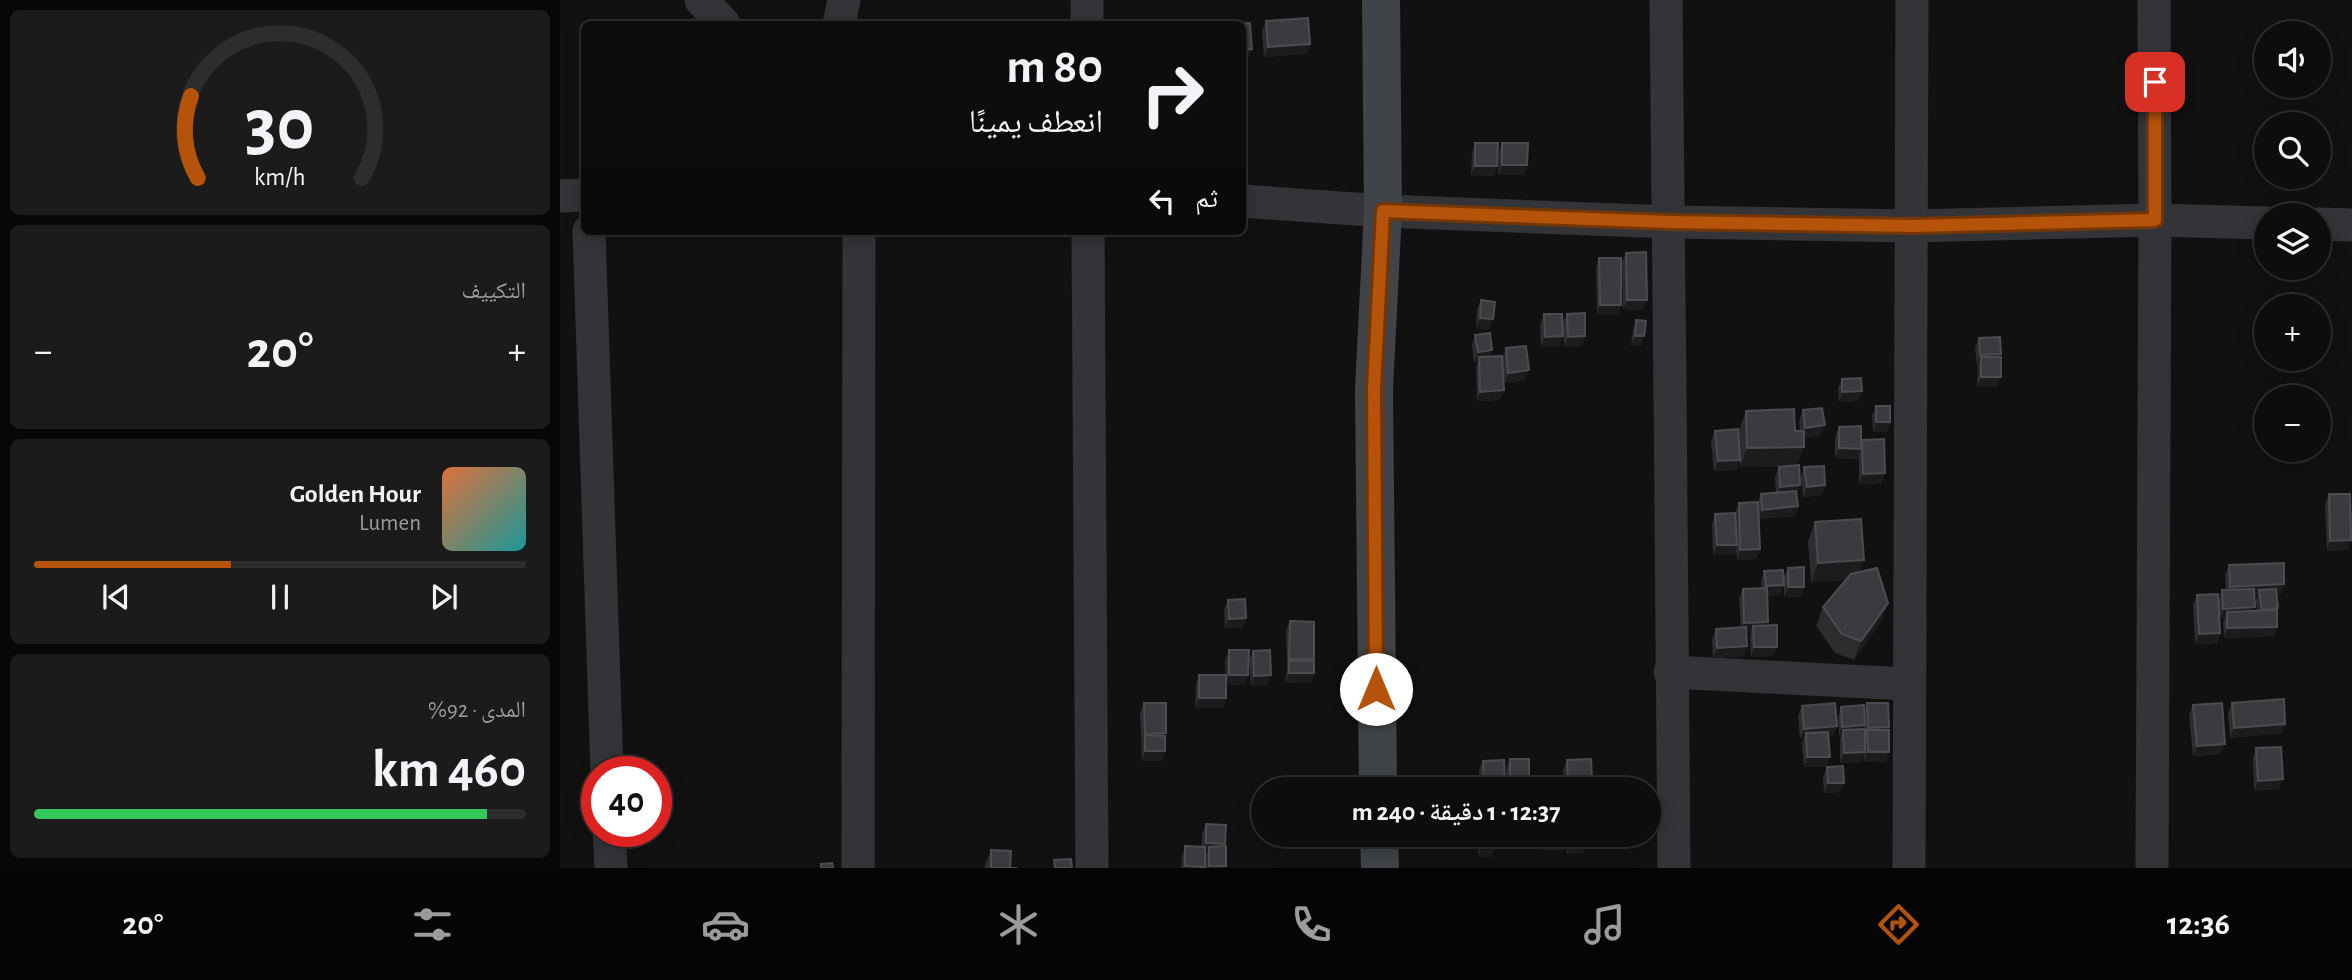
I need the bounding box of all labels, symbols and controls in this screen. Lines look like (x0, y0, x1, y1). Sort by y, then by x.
map controls (2254, 21, 2331, 462)
button: sound (2254, 21, 2331, 98)
text: 80 m (1006, 43, 1103, 92)
icon: right (1127, 49, 1218, 140)
pin (2125, 52, 2185, 112)
icon: arrive (2136, 63, 2174, 101)
text: 30 (245, 91, 315, 164)
text: انعطف يمينًا (969, 106, 1103, 138)
button: search (2254, 112, 2331, 189)
text: km/h (254, 165, 306, 190)
icon: left (1143, 182, 1181, 220)
text: ثم (1195, 186, 1218, 212)
button: layers (2254, 203, 2331, 280)
text: التكييف (461, 280, 526, 303)
button: + (2254, 294, 2331, 371)
text: 20° (247, 325, 313, 377)
text: − (34, 333, 52, 371)
text: + (508, 333, 526, 371)
button: − (2254, 385, 2331, 462)
text: Golden Hour (290, 481, 421, 507)
text: Lumen (359, 512, 421, 535)
icon: previous (97, 578, 135, 616)
icon: pause (261, 578, 299, 616)
icon: next (425, 578, 463, 616)
position arrow (1339, 652, 1413, 726)
text: المدى · 92% (428, 699, 526, 722)
text: 460 km (372, 744, 526, 796)
speed limit sign: 40 (581, 756, 672, 847)
text: 12:37 · 1 دقيقة · 240 m (1352, 799, 1560, 825)
icon: filters (408, 900, 457, 949)
icon: car (701, 900, 750, 949)
icon: climate (994, 900, 1043, 949)
icon: phone (1287, 900, 1336, 949)
icon: music (1580, 900, 1629, 949)
icon: directions (1874, 900, 1923, 949)
text: 20° (122, 908, 163, 940)
text: 12:36 (2167, 908, 2230, 940)

